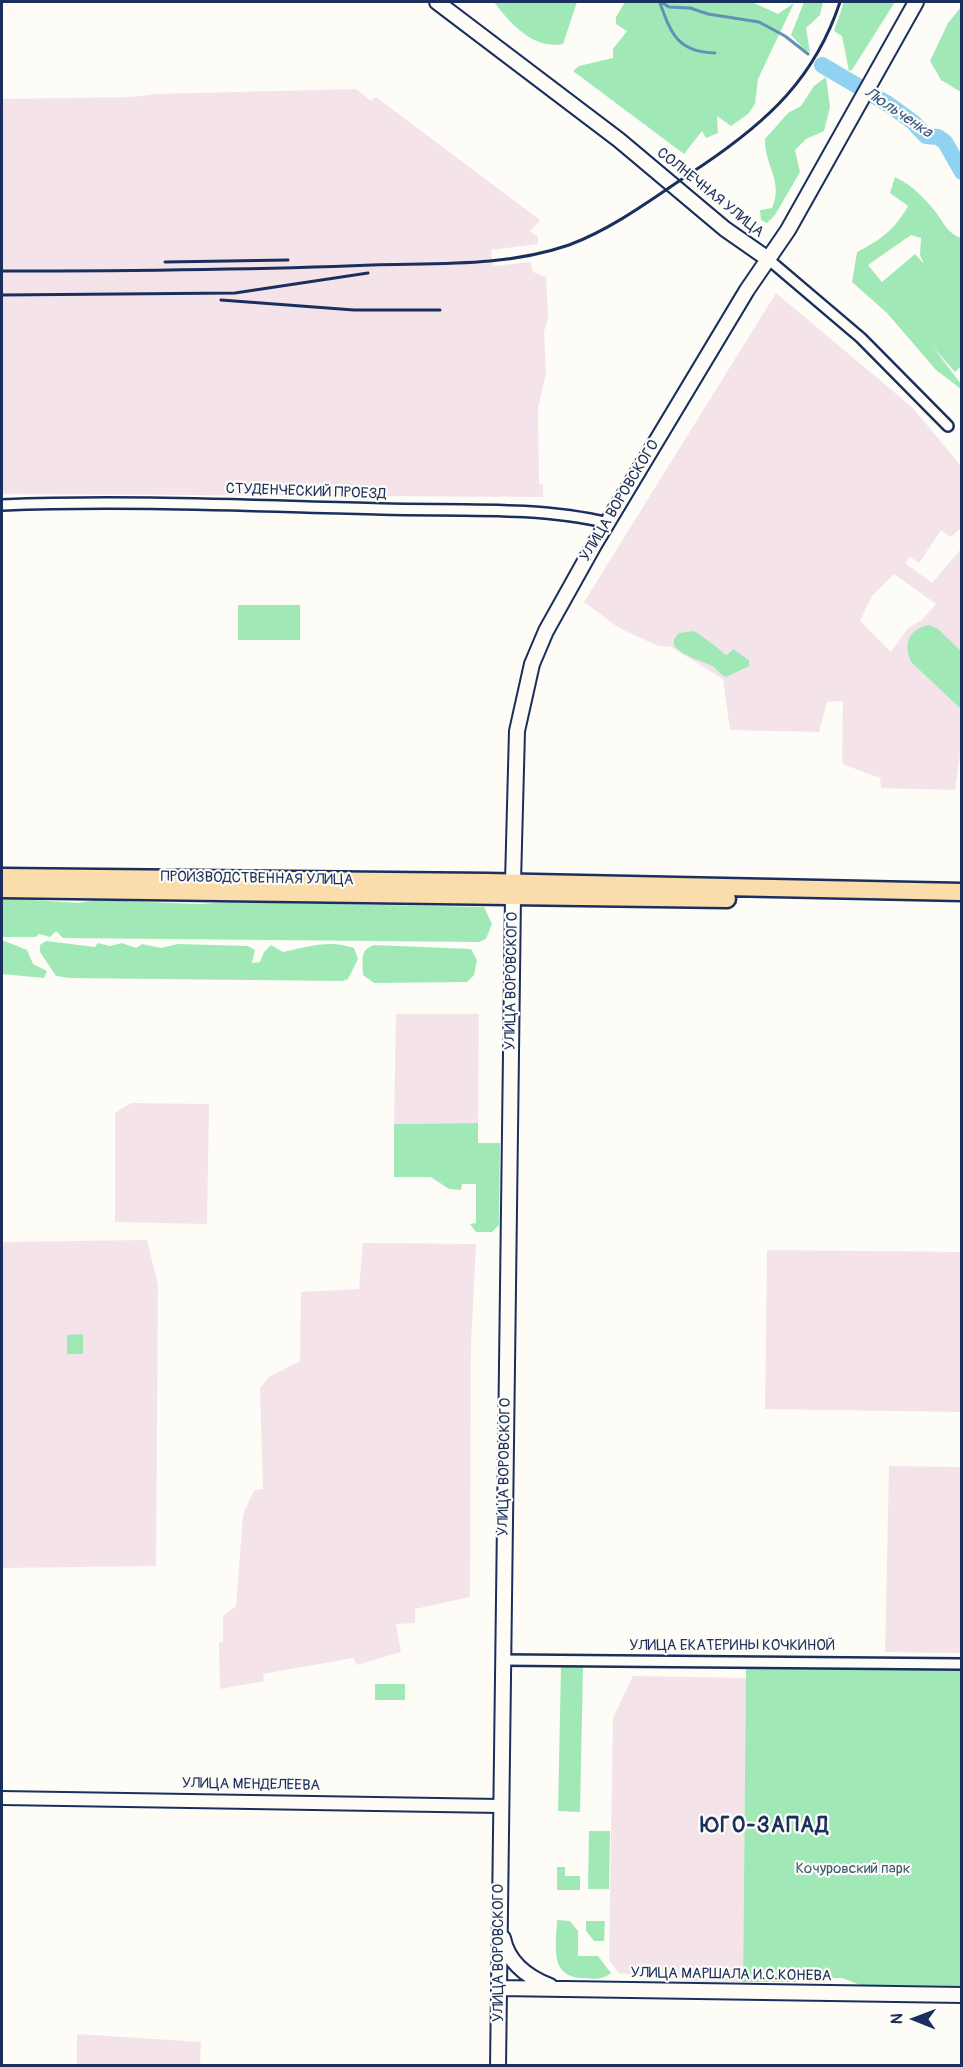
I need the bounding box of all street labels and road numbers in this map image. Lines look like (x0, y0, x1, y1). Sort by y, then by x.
street label: СОЛНЕЧНАЯ УЛИЦА (653, 144, 767, 242)
street label: УЛИЦА ВОРОВСКОГО (577, 437, 663, 565)
street label: СТУДЕНЧЕСКИЙ ПРОЕЗД (225, 480, 387, 504)
street label: ПРОИЗВОДСТВЕННАЯ УЛИЦА (160, 868, 354, 890)
street label: УЛИЦА ВОРОВСКОГО (502, 912, 522, 1050)
street label: УЛИЦА ВОРОВСКОГО (495, 1398, 515, 1536)
street label: УЛИЦА ЕКАТЕРИНЫ КОЧКИНОЙ (629, 1637, 835, 1655)
street label: УЛИЦА МЕНДЕЛЕЕВА (182, 1775, 320, 1795)
street label: УЛИЦА ВОРОВСКОГО (490, 1884, 508, 2022)
street label: УЛИЦА МАРШАЛА И.С.КОНЕВА (630, 1964, 832, 1986)

